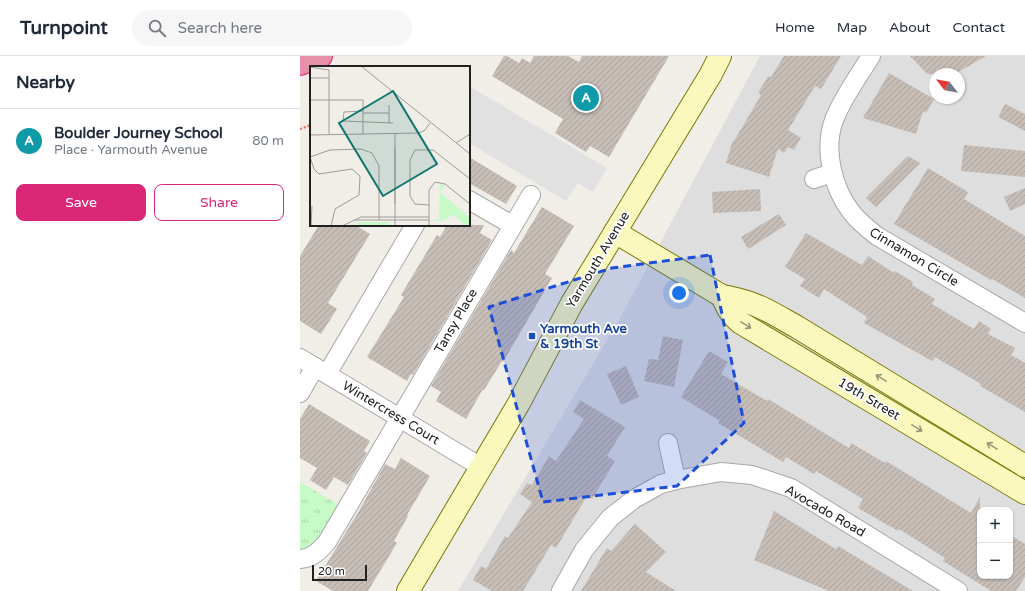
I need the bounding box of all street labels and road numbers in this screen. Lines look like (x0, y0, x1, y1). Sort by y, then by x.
street label: Yarmouth Avenue (563, 209, 633, 311)
street label: Cinnamon Circle (867, 224, 961, 290)
street label: Tansy Place (431, 286, 481, 356)
street label: 19th Street (835, 374, 903, 424)
street label: Wintercress Court (339, 378, 443, 448)
street label: Avocado Road (782, 481, 868, 541)

